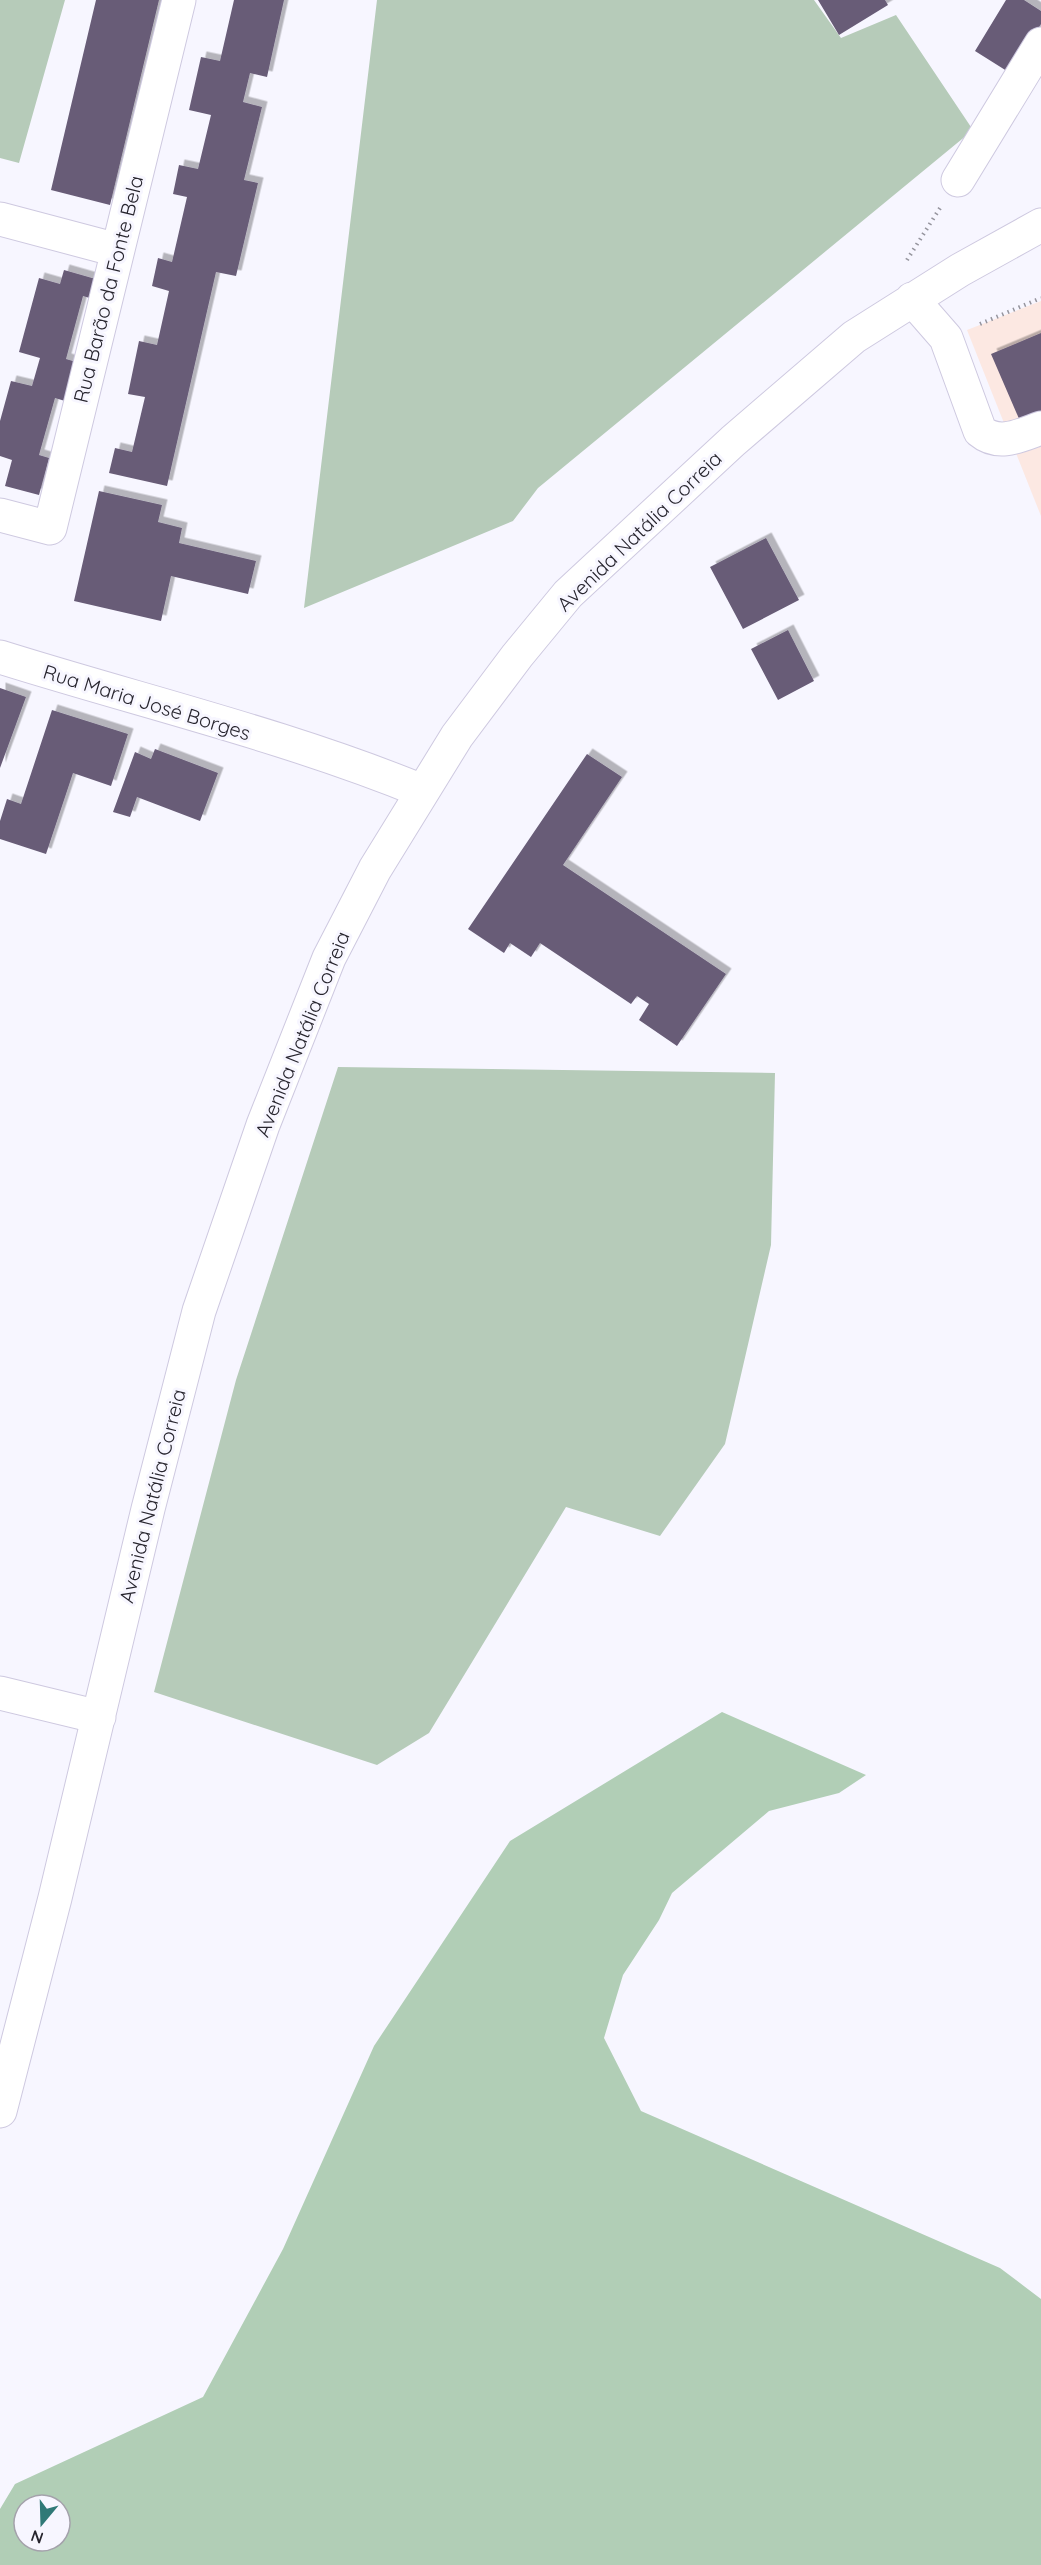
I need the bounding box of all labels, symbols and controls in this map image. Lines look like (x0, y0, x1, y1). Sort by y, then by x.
street label: Rua Barão da Fonte Bela (68, 173, 148, 405)
street label: Avenida Natália Correia (551, 446, 727, 616)
street label: Rua Maria José Borges (40, 659, 254, 745)
street label: Avenida Natália Correia (249, 928, 355, 1140)
street label: Avenida Natália Correia (113, 1386, 191, 1606)
north arrow (12, 2493, 72, 2553)
text: N (28, 2526, 46, 2549)

